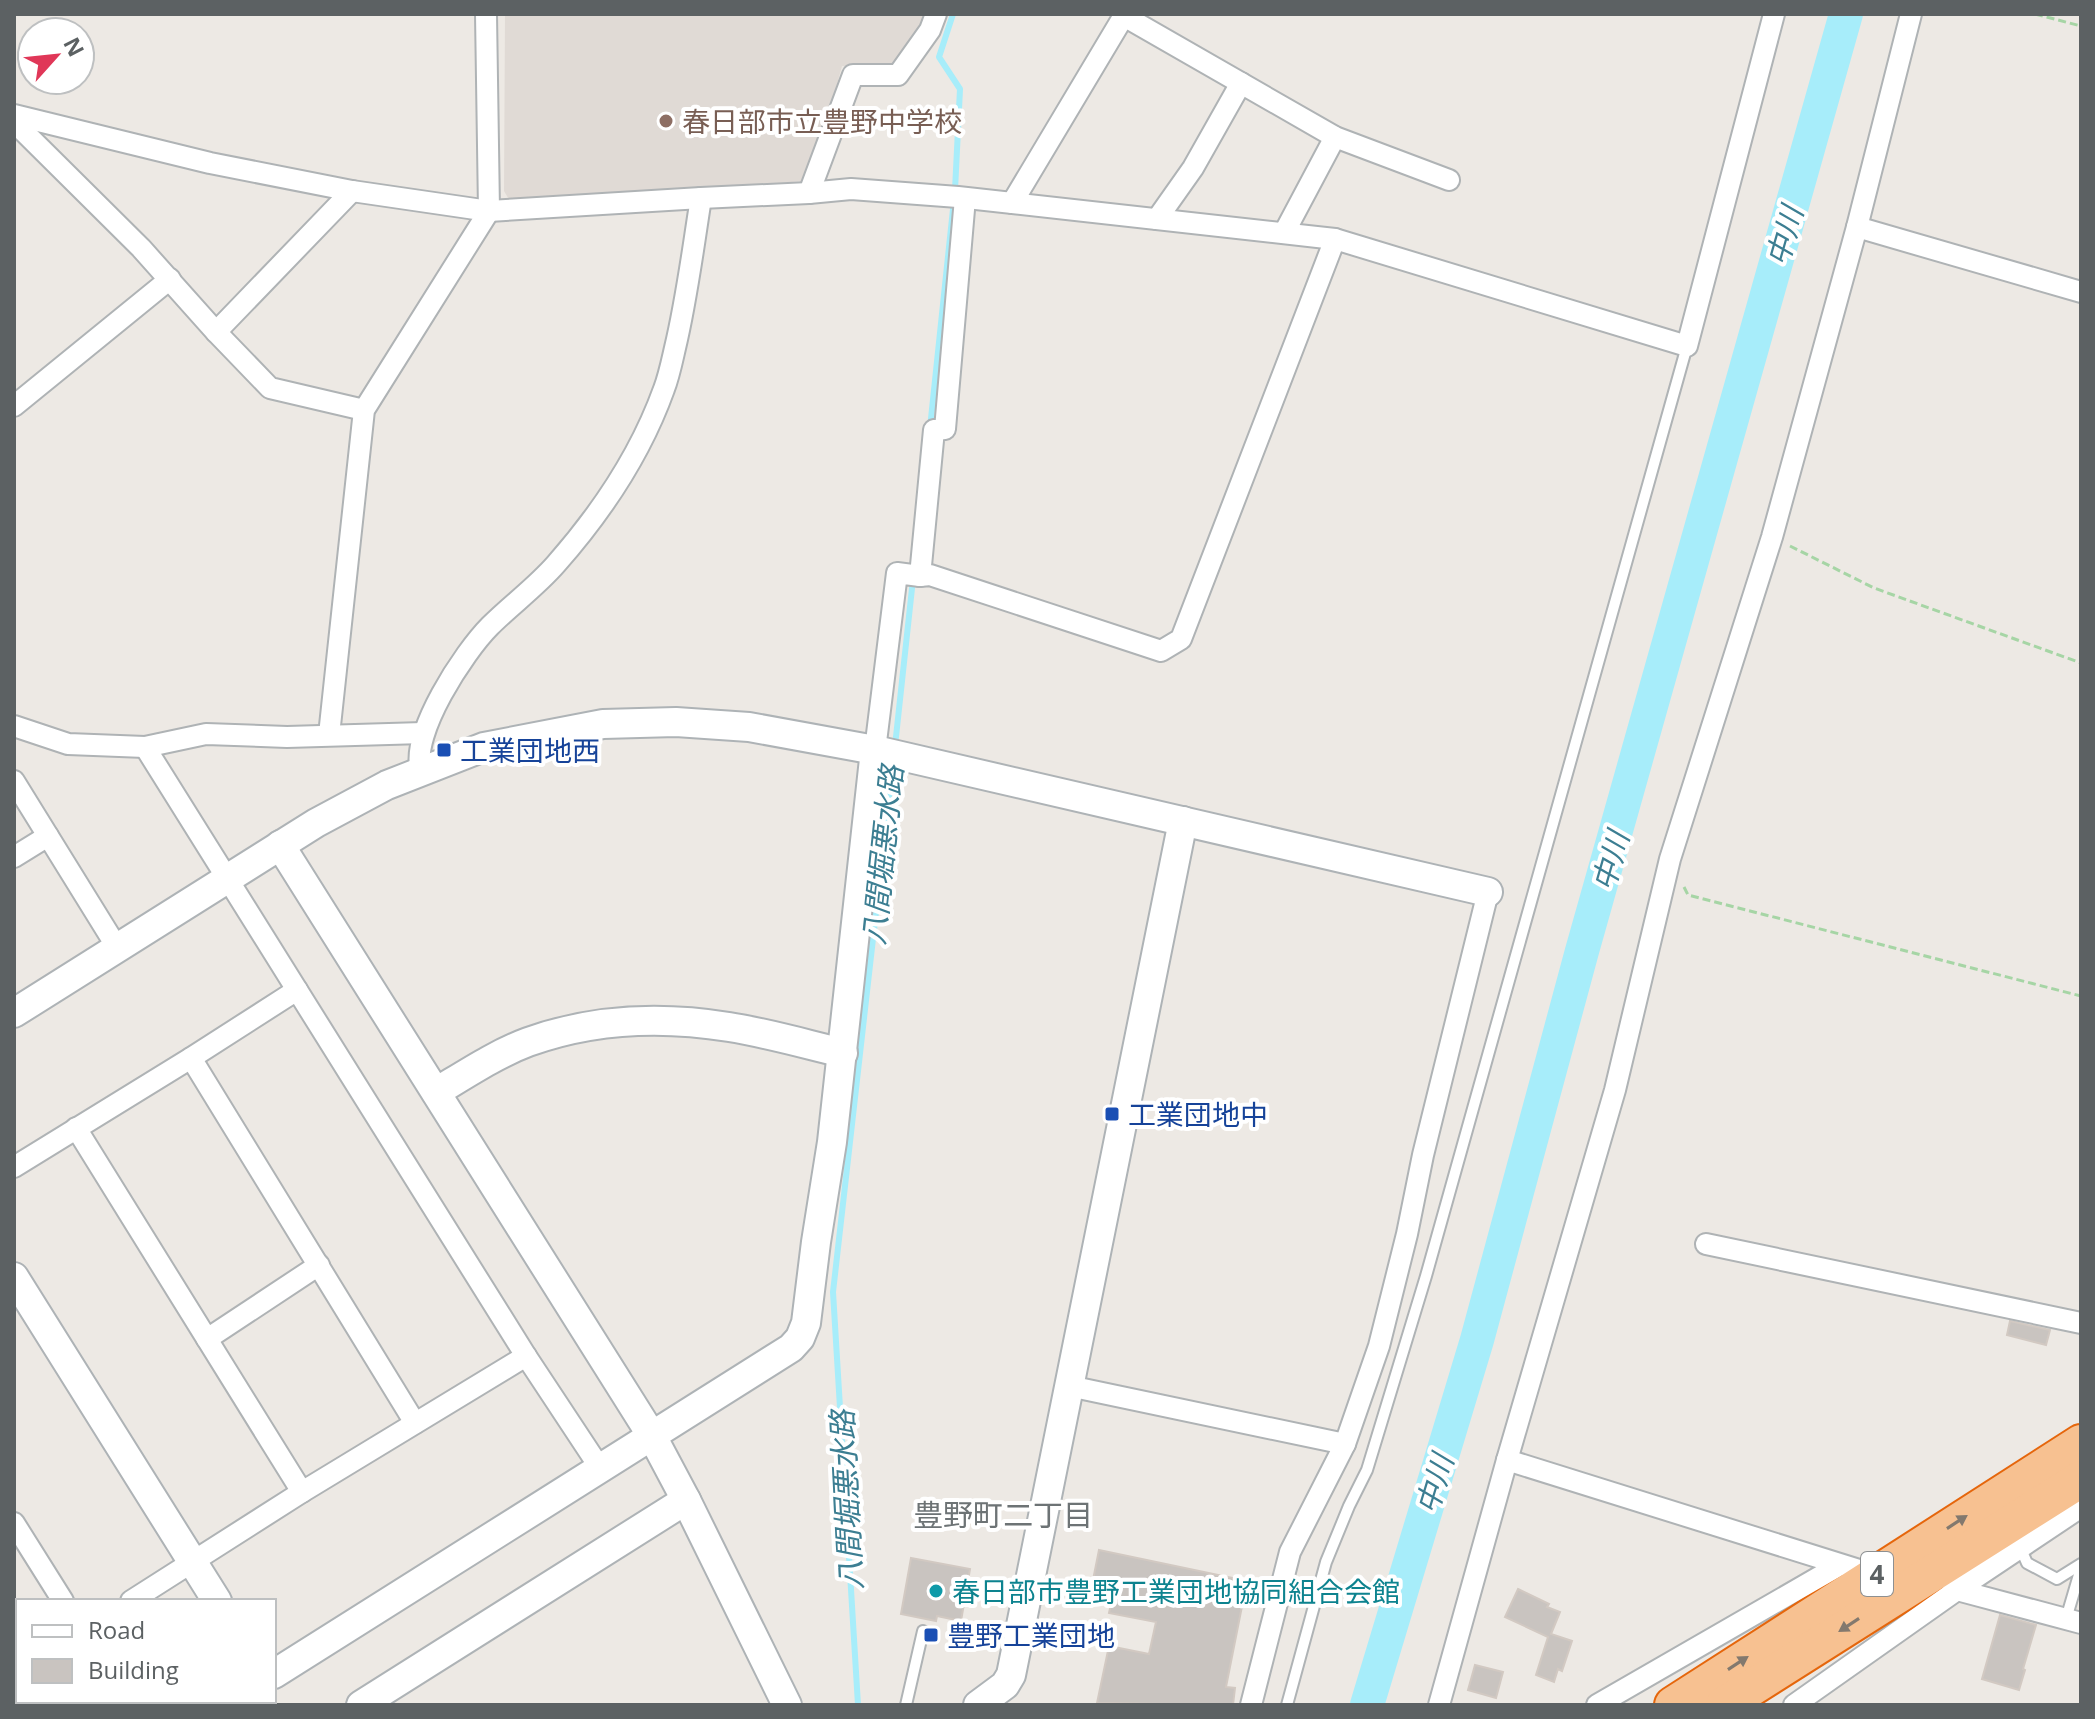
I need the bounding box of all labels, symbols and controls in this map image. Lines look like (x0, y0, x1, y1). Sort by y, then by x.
north arrow (16, 16, 96, 96)
text: N (57, 32, 92, 61)
place label: 春日部市立豊野中学校 (682, 102, 962, 140)
marker: 春日部市立豊野中学校 (657, 112, 675, 130)
water label: 中川 (1756, 199, 1813, 270)
place label: 工業団地西 (460, 731, 600, 769)
marker: 工業団地西 (435, 741, 453, 759)
water label: 八間堀悪水路 (852, 760, 912, 947)
water label: 中川 (1582, 824, 1639, 895)
place label: 工業団地中 (1128, 1095, 1268, 1133)
marker: 工業団地中 (1103, 1105, 1121, 1123)
water label: 八間堀悪水路 (821, 1406, 871, 1591)
water label: 中川 (1406, 1446, 1463, 1519)
district label: 豊野町二丁目 (913, 1494, 1093, 1535)
one-way arrow (1946, 1516, 1968, 1530)
road number: 4 (1861, 1552, 1893, 1596)
place label: 春日部市豊野工業団地協同組合会館 (952, 1572, 1400, 1610)
marker: 春日部市豊野工業団地協同組合会館 (927, 1582, 945, 1600)
legend (16, 1599, 276, 1703)
text: Road (88, 1613, 145, 1646)
place label: 豊野工業団地 (947, 1616, 1115, 1654)
one-way arrow (1838, 1617, 1860, 1631)
marker: 豊野工業団地 (922, 1626, 940, 1644)
text: Building (88, 1653, 179, 1686)
one-way arrow (1728, 1655, 1749, 1670)

